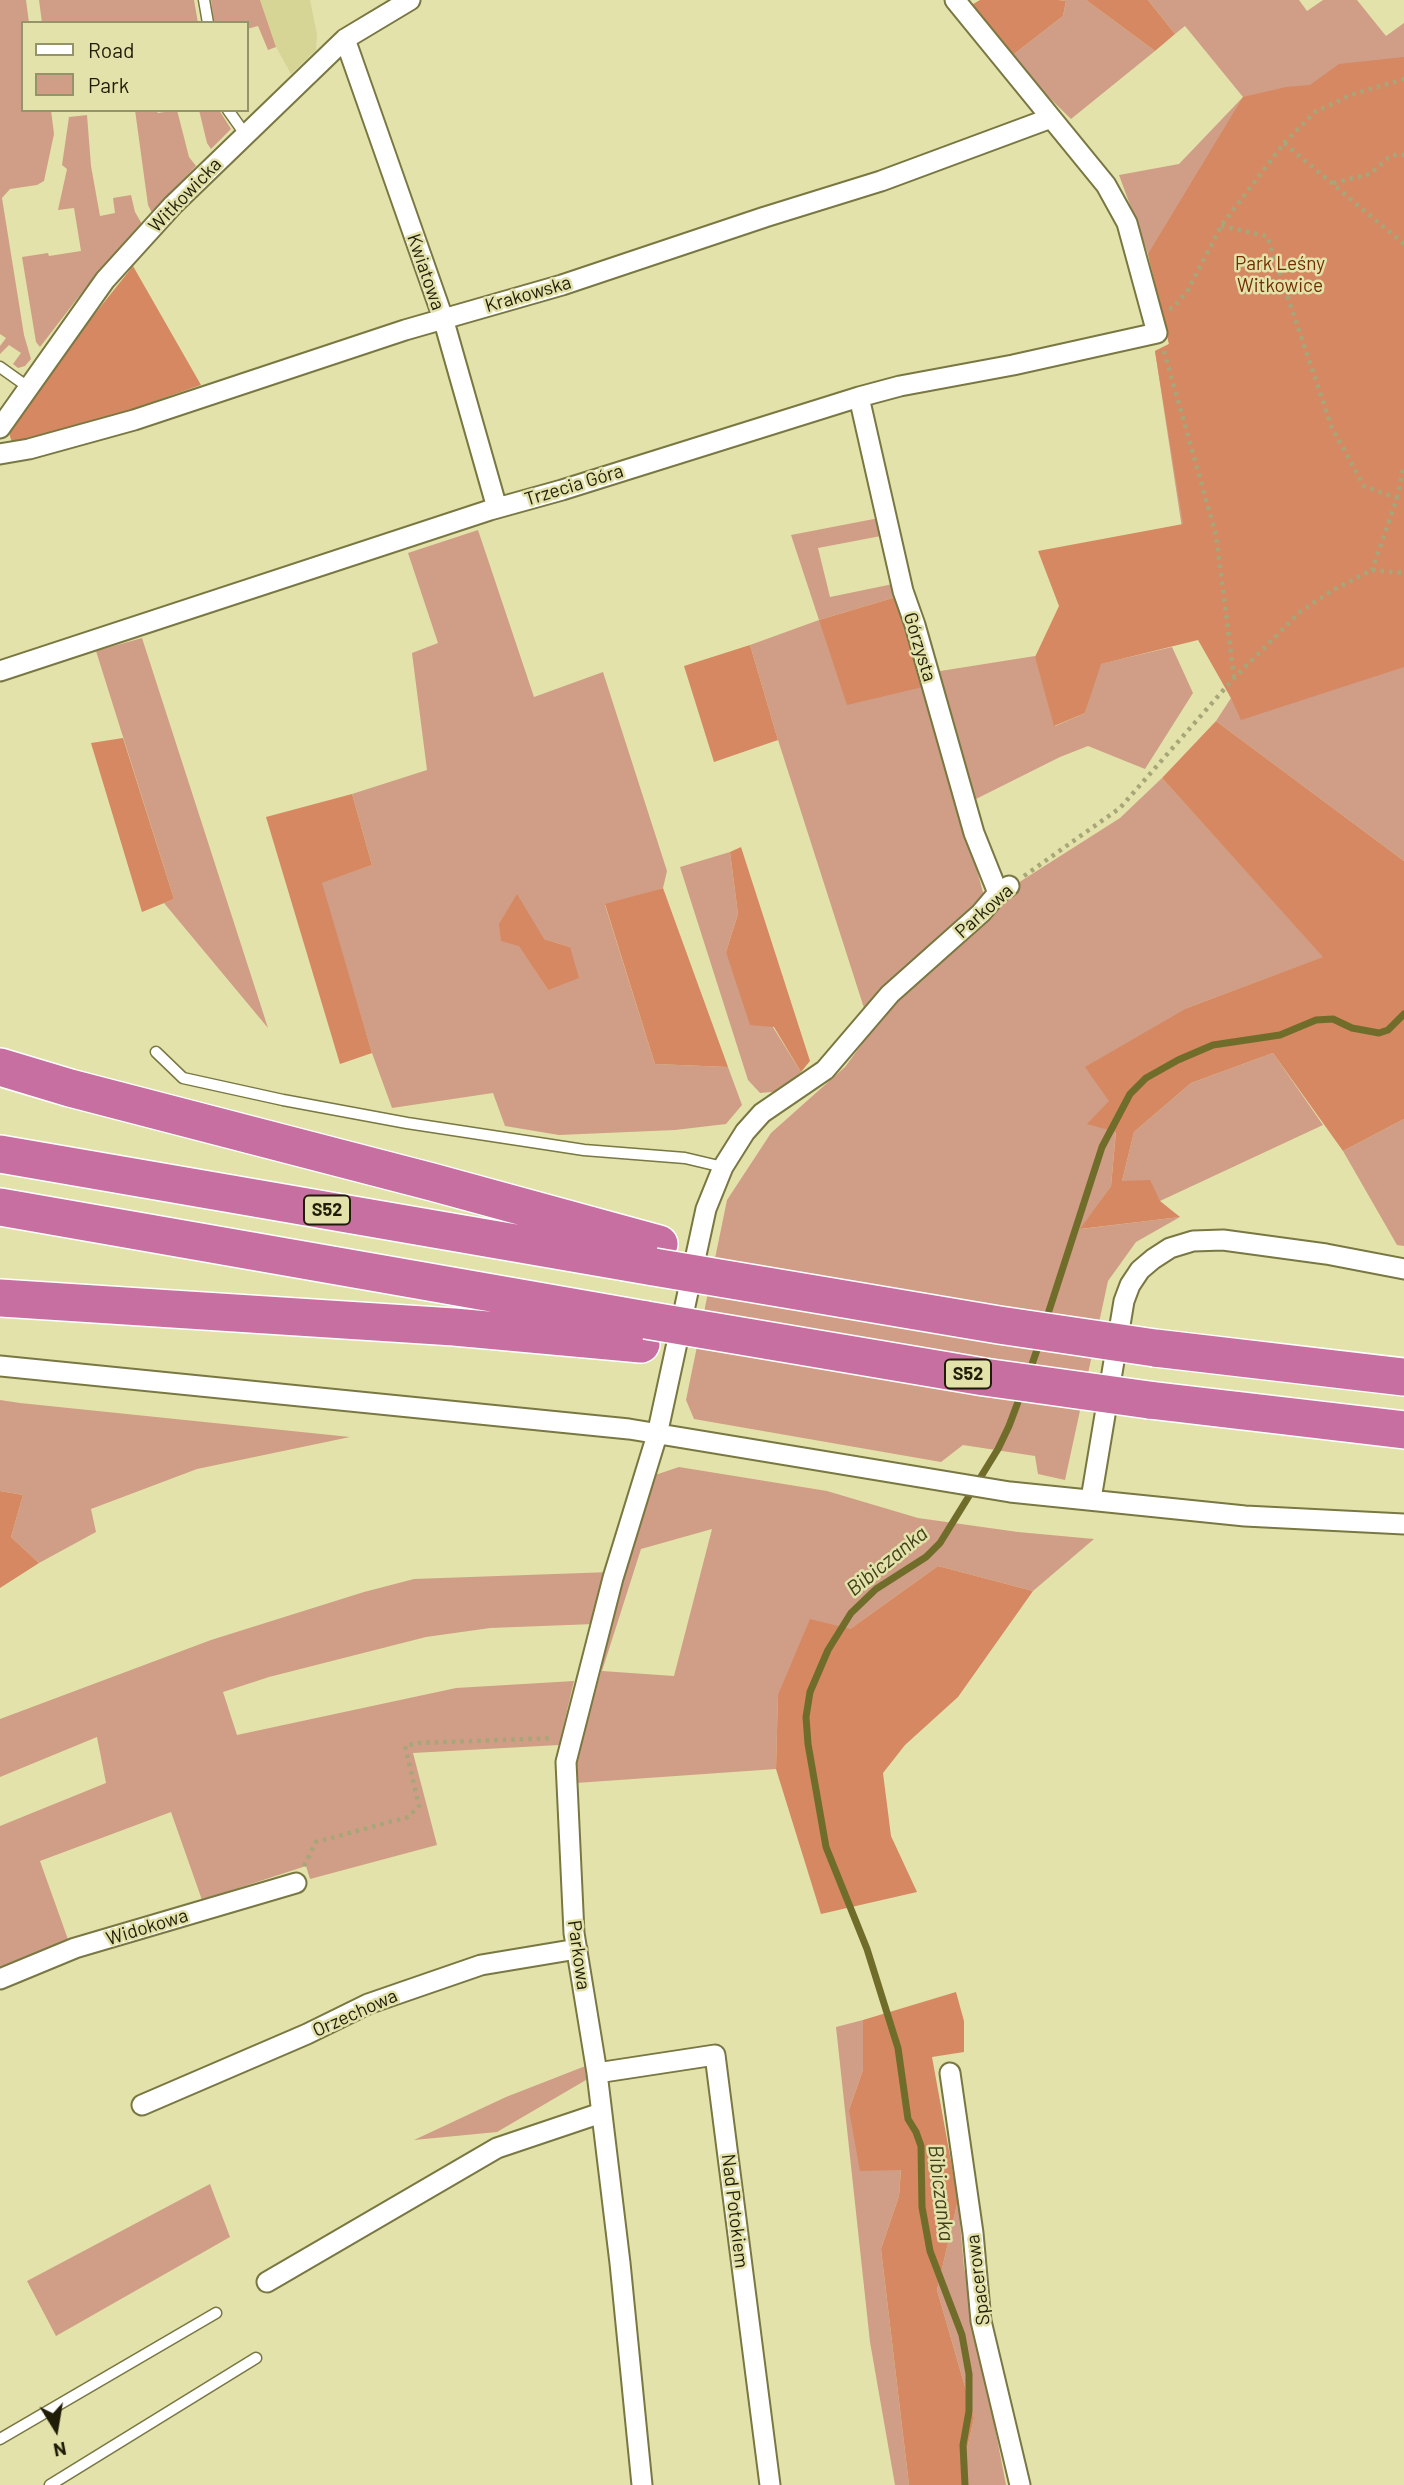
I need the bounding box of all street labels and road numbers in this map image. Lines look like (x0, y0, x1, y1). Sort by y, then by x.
street label: Witkowicka (144, 153, 226, 237)
street label: Kwiatowa (402, 231, 450, 313)
street label: Krakowska (482, 271, 574, 317)
street label: Trzecia Góra (522, 459, 626, 511)
street label: Górzysta (899, 610, 941, 684)
street label: Parkowa (950, 879, 1018, 943)
road number: S52 (304, 1196, 350, 1224)
road number: S52 (945, 1359, 991, 1388)
street label: Widokowa (103, 1904, 191, 1950)
street label: Parkowa (563, 1919, 595, 1991)
street label: Orzechowa (309, 1984, 401, 2042)
street label: Nad Potokiem (717, 2153, 753, 2269)
street label: Spacerowa (961, 2233, 995, 2327)

